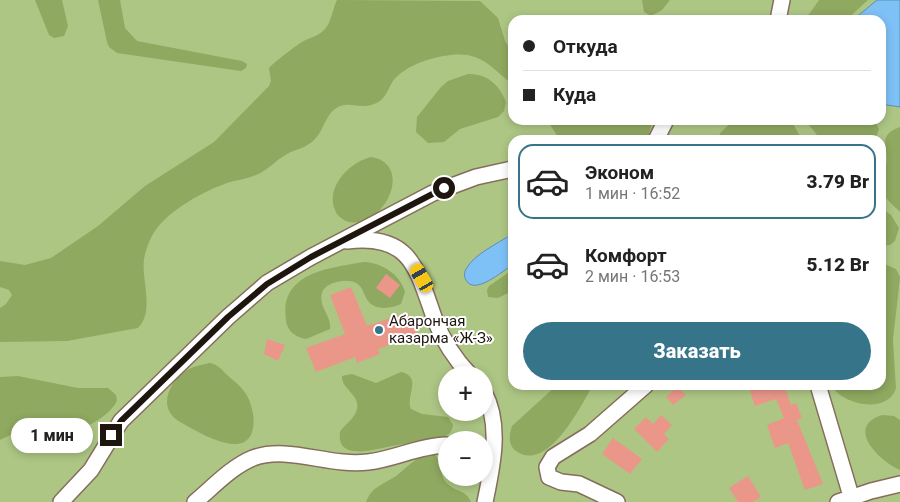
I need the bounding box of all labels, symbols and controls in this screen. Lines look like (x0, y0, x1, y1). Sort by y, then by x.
text: Откуда (553, 35, 618, 58)
text: Куда (553, 83, 596, 106)
icon: car (525, 159, 570, 204)
text: Эконом (585, 161, 654, 184)
text: 3.79 Br (806, 170, 869, 193)
route start (433, 177, 455, 199)
text: 1 мин · 16:52 (585, 184, 680, 203)
icon: car (525, 242, 570, 287)
text: Комфорт (585, 244, 667, 267)
text: 5.12 Br (806, 253, 869, 276)
car (408, 261, 435, 295)
text: 2 мин · 16:53 (585, 267, 680, 286)
place label: Абарончая казарма «Ж-З» (389, 312, 493, 347)
button: Заказать (523, 322, 871, 380)
marker: Абарончая казарма «Ж-З» (373, 324, 385, 336)
map controls (438, 366, 493, 486)
button: + (438, 366, 493, 421)
callout: 1 мин (11, 418, 94, 452)
route end (100, 424, 122, 446)
text: 1 мин (30, 426, 74, 445)
button: − (438, 431, 493, 486)

